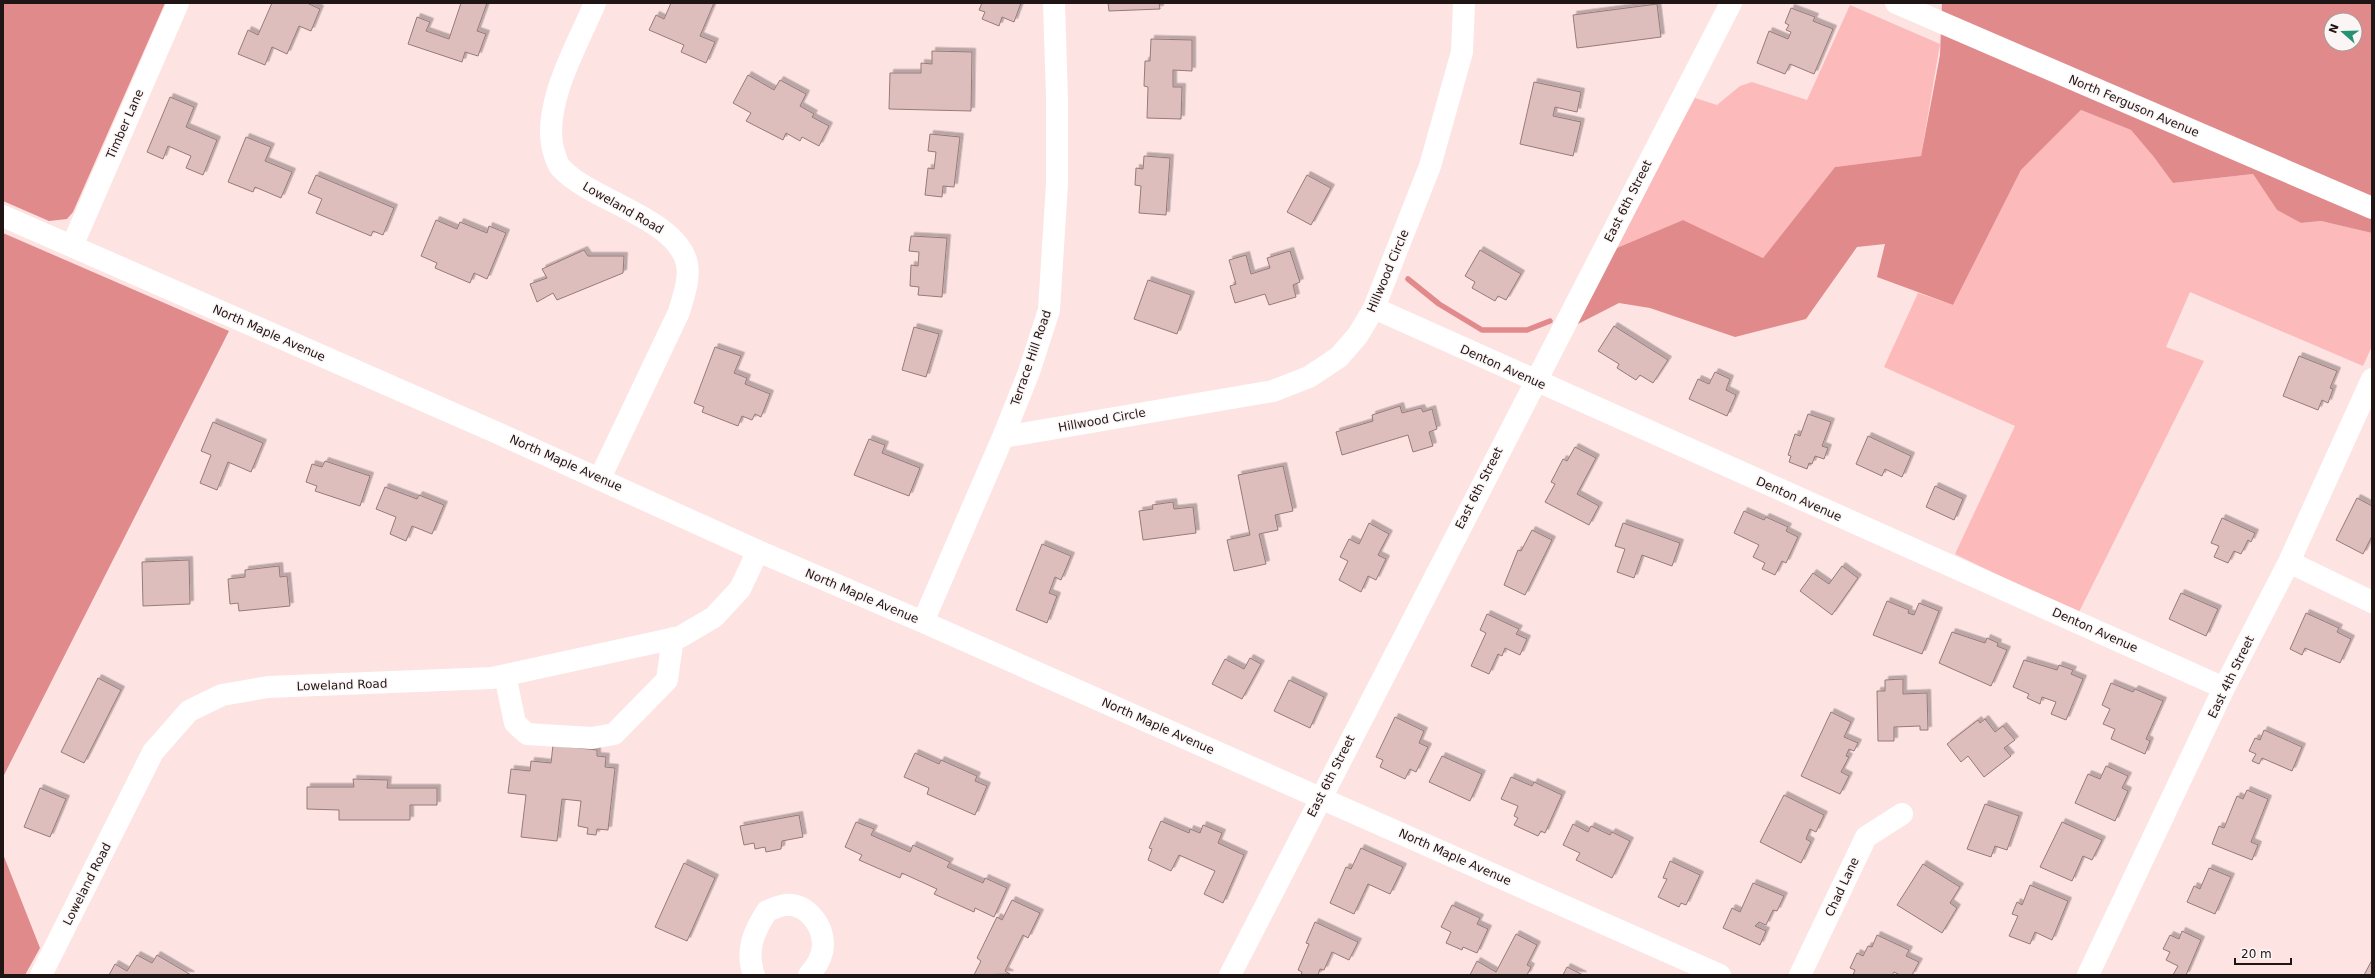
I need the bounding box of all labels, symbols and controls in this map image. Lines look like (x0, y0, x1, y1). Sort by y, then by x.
north arrow (2323, 12, 2363, 52)
text: N (2326, 22, 2342, 35)
street label: North Ferguson Avenue (2067, 72, 2201, 140)
street label: Timber Lane (103, 87, 147, 162)
street label: East 6th Street (1601, 157, 1655, 244)
street label: Loweland Road (580, 179, 666, 237)
street label: Hillwood Circle (1364, 227, 1412, 315)
street label: North Maple Avenue (211, 302, 327, 364)
street label: Terrace Hill Road (1008, 308, 1054, 409)
street label: Denton Avenue (1458, 342, 1548, 392)
street label: Hillwood Circle (1057, 405, 1147, 435)
street label: North Maple Avenue (508, 432, 624, 494)
street label: East 6th Street (1452, 444, 1506, 531)
street label: Denton Avenue (1754, 474, 1844, 524)
street label: North Maple Avenue (803, 566, 921, 626)
street label: Denton Avenue (2050, 605, 2140, 655)
street label: East 4th Street (2205, 633, 2257, 720)
street label: Loweland Road (296, 676, 388, 694)
street label: North Maple Avenue (1100, 695, 1216, 757)
street label: East 6th Street (1304, 732, 1358, 819)
street label: North Maple Avenue (1397, 826, 1513, 888)
street label: Loweland Road (60, 840, 114, 928)
street label: Chad Lane (1822, 855, 1862, 919)
scale bar (2235, 940, 2291, 966)
text: 20 m (2241, 947, 2272, 961)

